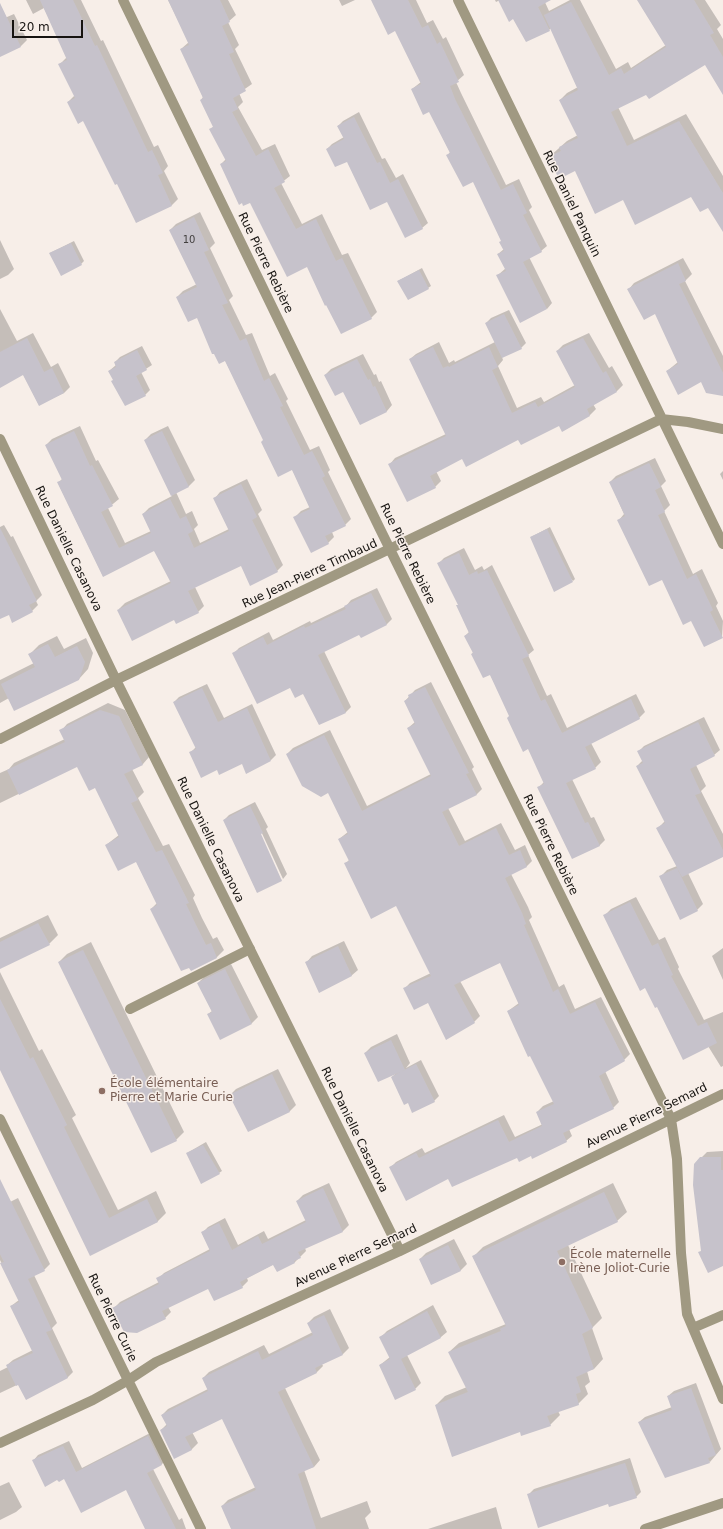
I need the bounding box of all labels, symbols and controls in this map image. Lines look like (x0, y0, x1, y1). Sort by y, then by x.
scale bar (14, 12, 85, 38)
text: 20 m (19, 20, 50, 34)
street label: Rue Daniel Panquin (539, 148, 603, 260)
street label: Rue Pierre Rebière (234, 210, 296, 316)
house number: 10 (183, 234, 195, 246)
street label: Rue Danielle Casanova (31, 484, 105, 614)
street label: Rue Pierre Rebière (376, 501, 438, 607)
street label: Rue Jean-Pierre Timbaud (240, 536, 380, 612)
street label: Rue Danielle Casanova (173, 775, 247, 905)
street label: Rue Pierre Rebière (519, 792, 581, 898)
street label: Rue Danielle Casanova (317, 1065, 391, 1195)
place label: École élémentaire Pierre et Marie Curie (110, 1077, 233, 1105)
street label: Avenue Pierre Semard (584, 1080, 710, 1152)
marker: École élémentaire Pierre et Marie Curie (97, 1086, 107, 1096)
street label: Avenue Pierre Semard (293, 1221, 419, 1291)
place label: École maternelle Irène Joliot-Curie (570, 1248, 671, 1276)
marker: École maternelle Irène Joliot-Curie (557, 1257, 567, 1267)
street label: Rue Pierre Curie (84, 1271, 140, 1365)

